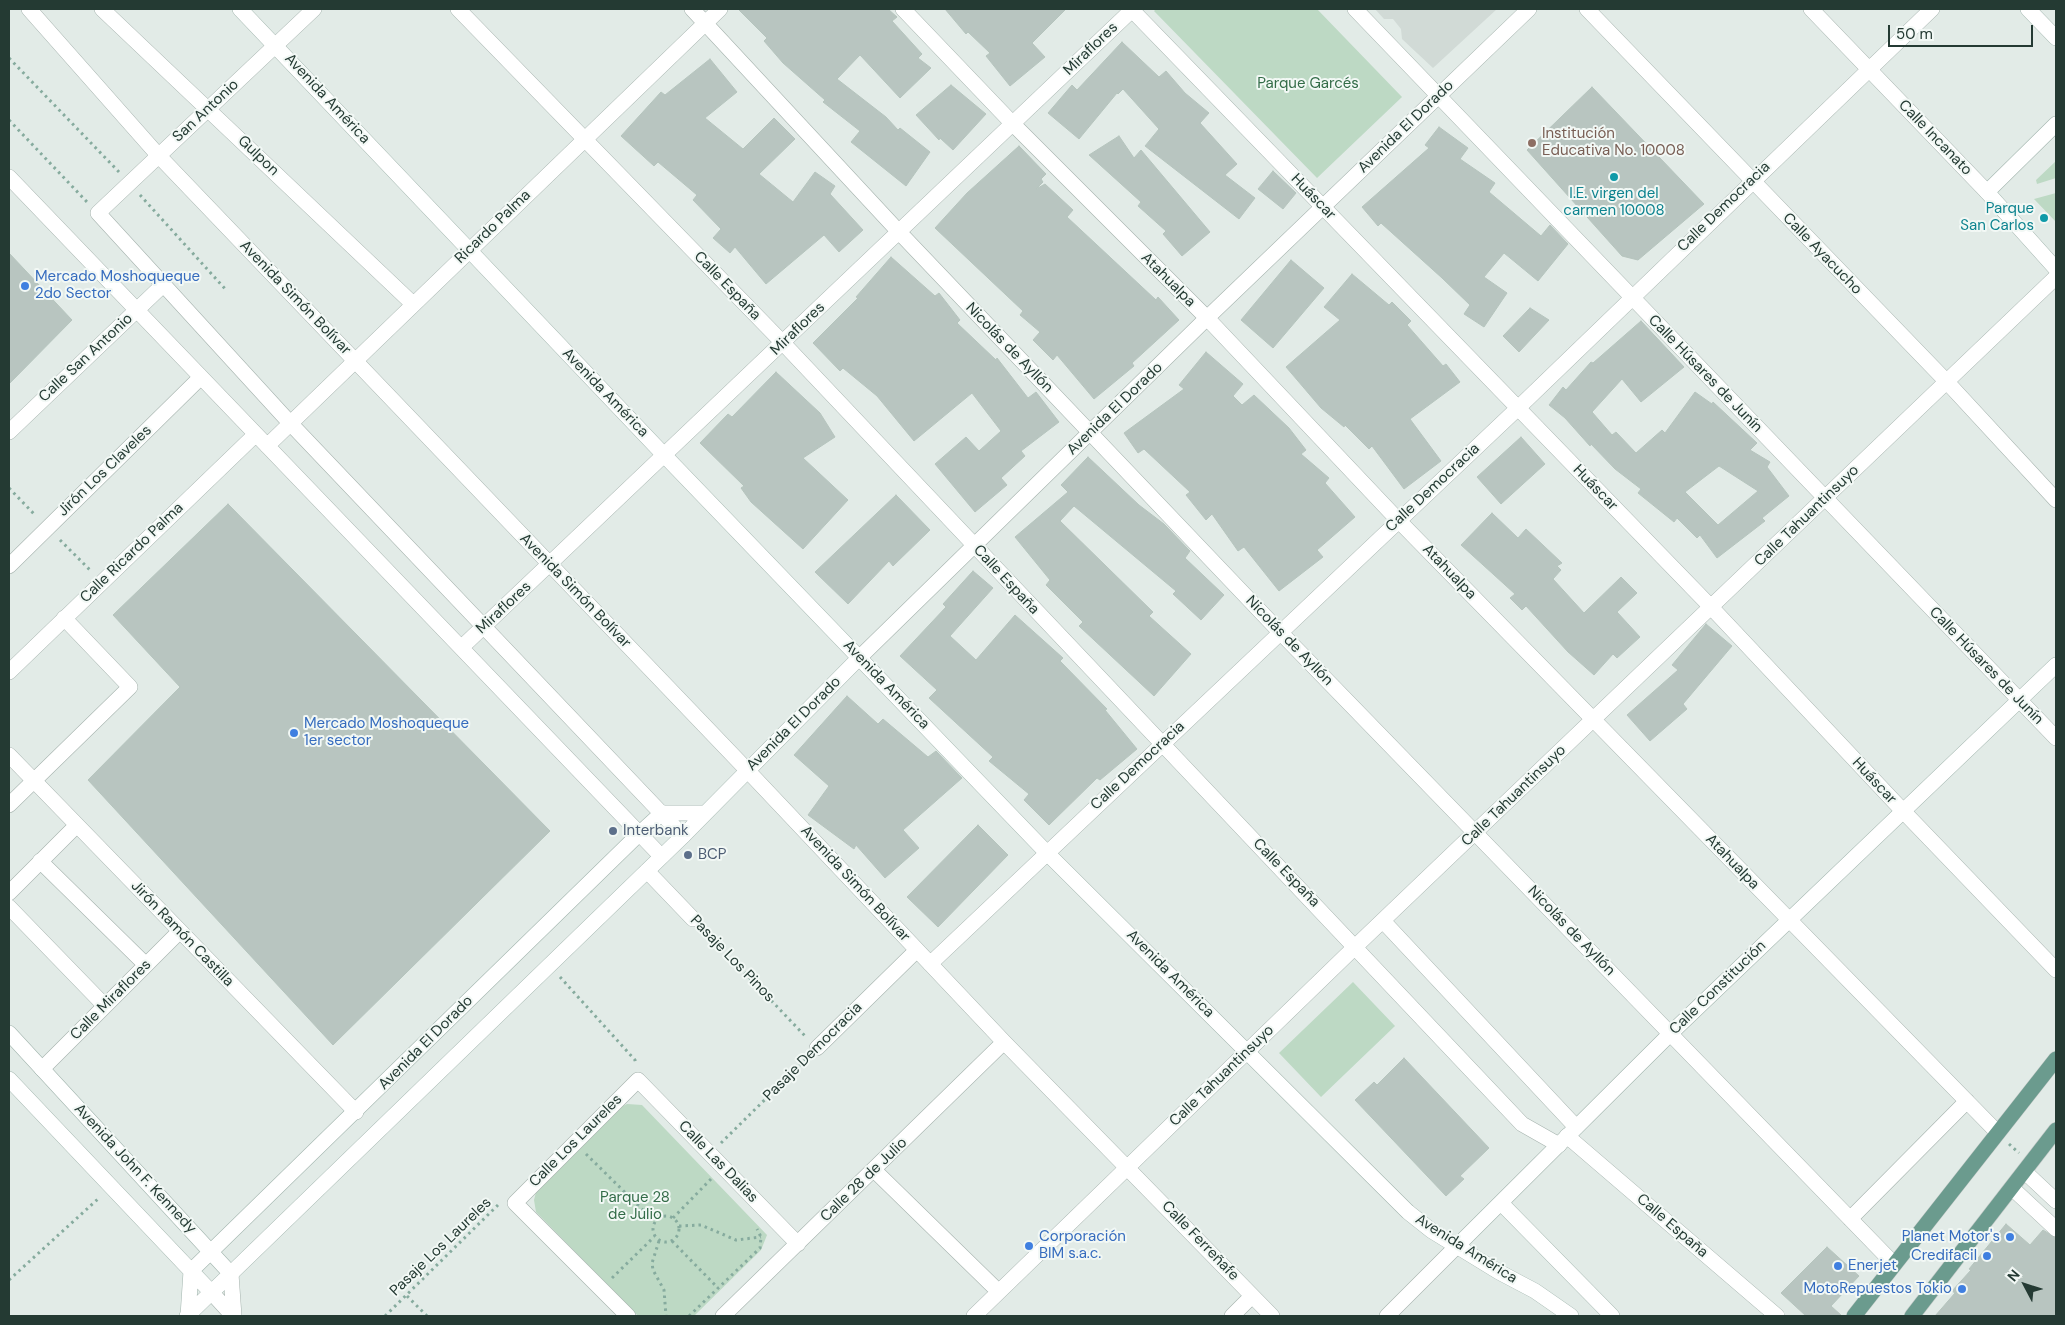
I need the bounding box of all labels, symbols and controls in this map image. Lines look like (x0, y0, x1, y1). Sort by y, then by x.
scale bar (1890, 15, 2035, 47)
street label: Miraflores (1060, 19, 1122, 79)
text: 50 m (1896, 24, 1933, 44)
street label: Avenida América (281, 50, 373, 148)
park label: Parque Garcés (1257, 75, 1359, 93)
street label: San Antonio (169, 76, 243, 146)
street label: Avenida El Dorado (1354, 77, 1458, 177)
street label: Calle Incanato (1894, 96, 1976, 180)
place label: Institución Educativa No. 10008 (1542, 125, 1685, 160)
street label: Gulpon (234, 132, 282, 180)
marker: Institución Educativa No. 10008 (1526, 137, 1538, 149)
street label: Calle Democracia (1674, 158, 1774, 256)
street label: Huáscar (1287, 170, 1339, 224)
marker: I.E. virgen del carmen 10008 (1608, 171, 1620, 183)
place label: I.E. virgen del carmen 10008 (1563, 185, 1665, 220)
street label: Ricardo Palma (451, 186, 535, 268)
place label: Parque San Carlos (1960, 200, 2034, 235)
street label: Calle Ayacucho (1779, 209, 1865, 299)
marker: Parque San Carlos (2038, 212, 2050, 224)
street label: Avenida Simón Bolívar (236, 237, 354, 359)
street label: Calle España (690, 248, 764, 324)
street label: Atahualpa (1137, 249, 1199, 311)
place label: Mercado Moshoqueque 2do Sector (35, 268, 200, 303)
marker: Mercado Moshoqueque 2do Sector (19, 280, 31, 292)
street label: Miraflores (767, 299, 829, 359)
street label: Nicolás de Ayllón (962, 299, 1056, 397)
street label: Calle San Antonio (35, 310, 137, 406)
street label: Calle Húsares de Junín (1644, 311, 1766, 437)
street label: Avenida América (558, 345, 652, 441)
street label: Avenida El Dorado (1063, 359, 1167, 459)
street label: Jirón Los Claveles (54, 422, 156, 520)
street label: Calle Democracia (1382, 440, 1484, 536)
street label: Huáscar (1569, 461, 1621, 515)
street label: Calle Tahuantinsuyo (1751, 461, 1863, 571)
street label: Calle Ricardo Palma (77, 499, 187, 607)
street label: Avenida Simón Bolívar (516, 530, 634, 652)
street label: Atahualpa (1418, 541, 1480, 603)
street label: Calle España (969, 542, 1043, 618)
street label: Miraflores (473, 578, 535, 638)
street label: Nicolás de Ayllón (1242, 592, 1336, 690)
street label: Calle Húsares de Junín (1925, 603, 2047, 729)
street label: Avenida América (839, 637, 933, 733)
street label: Avenida El Dorado (743, 673, 845, 775)
place label: Mercado Moshoqueque 1er sector (304, 715, 469, 750)
street label: Calle Democracia (1087, 718, 1189, 814)
marker: Mercado Moshoqueque 1er sector (288, 727, 300, 739)
street label: Calle Tahuantinsuyo (1458, 741, 1570, 851)
street label: Huáscar (1848, 754, 1900, 808)
place label: Interbank (623, 822, 689, 840)
street label: Avenida Simón Bolívar (797, 822, 913, 946)
marker: Interbank (607, 825, 619, 837)
street label: Atahualpa (1701, 831, 1763, 893)
street label: Calle España (1249, 835, 1323, 911)
place label: BCP (698, 846, 726, 864)
marker: BCP (682, 849, 694, 861)
street label: Jirón Ramón Castilla (127, 877, 237, 991)
street label: Nicolás de Ayllón (1524, 882, 1618, 980)
street label: Pasaje Los Pinos (686, 912, 778, 1006)
street label: Avenida América (1122, 926, 1218, 1022)
street label: Calle Constitución (1666, 937, 1770, 1039)
street label: Calle Miraflores (67, 956, 155, 1044)
street label: Avenida El Dorado (375, 992, 477, 1094)
street label: Pasaje Democracia (760, 999, 866, 1105)
street label: Calle Tahuantinsuyo (1166, 1021, 1278, 1131)
street label: Calle Los Laureles (526, 1091, 626, 1191)
street label: Avenida John F. Kennedy (70, 1100, 200, 1238)
street label: Calle Las Dalias (674, 1117, 762, 1207)
street label: Calle 28 de Julio (817, 1134, 911, 1226)
park label: Parque 28 de Julio (600, 1189, 670, 1224)
street label: Calle España (1633, 1190, 1711, 1262)
street label: Pasaje Los Laureles (386, 1194, 496, 1300)
street label: Calle Ferreñafe (1157, 1197, 1243, 1285)
street label: Avenida América (1412, 1210, 1520, 1288)
place label: Corporación BIM s.a.c. (1039, 1228, 1126, 1263)
place label: Planet Motor's (1902, 1228, 2000, 1246)
marker: Planet Motor's (2004, 1231, 2016, 1243)
marker: Corporación BIM s.a.c. (1023, 1240, 1035, 1252)
place label: Credifacil (1911, 1247, 1977, 1265)
marker: Credifacil (1981, 1250, 1993, 1262)
place label: Enerjet (1848, 1257, 1897, 1275)
marker: Enerjet (1832, 1260, 1844, 1272)
north arrow (2000, 1260, 2050, 1310)
text: N (2003, 1266, 2024, 1285)
place label: MotoRepuestos Tokio (1803, 1280, 1952, 1298)
marker: MotoRepuestos Tokio (1956, 1283, 1968, 1295)

